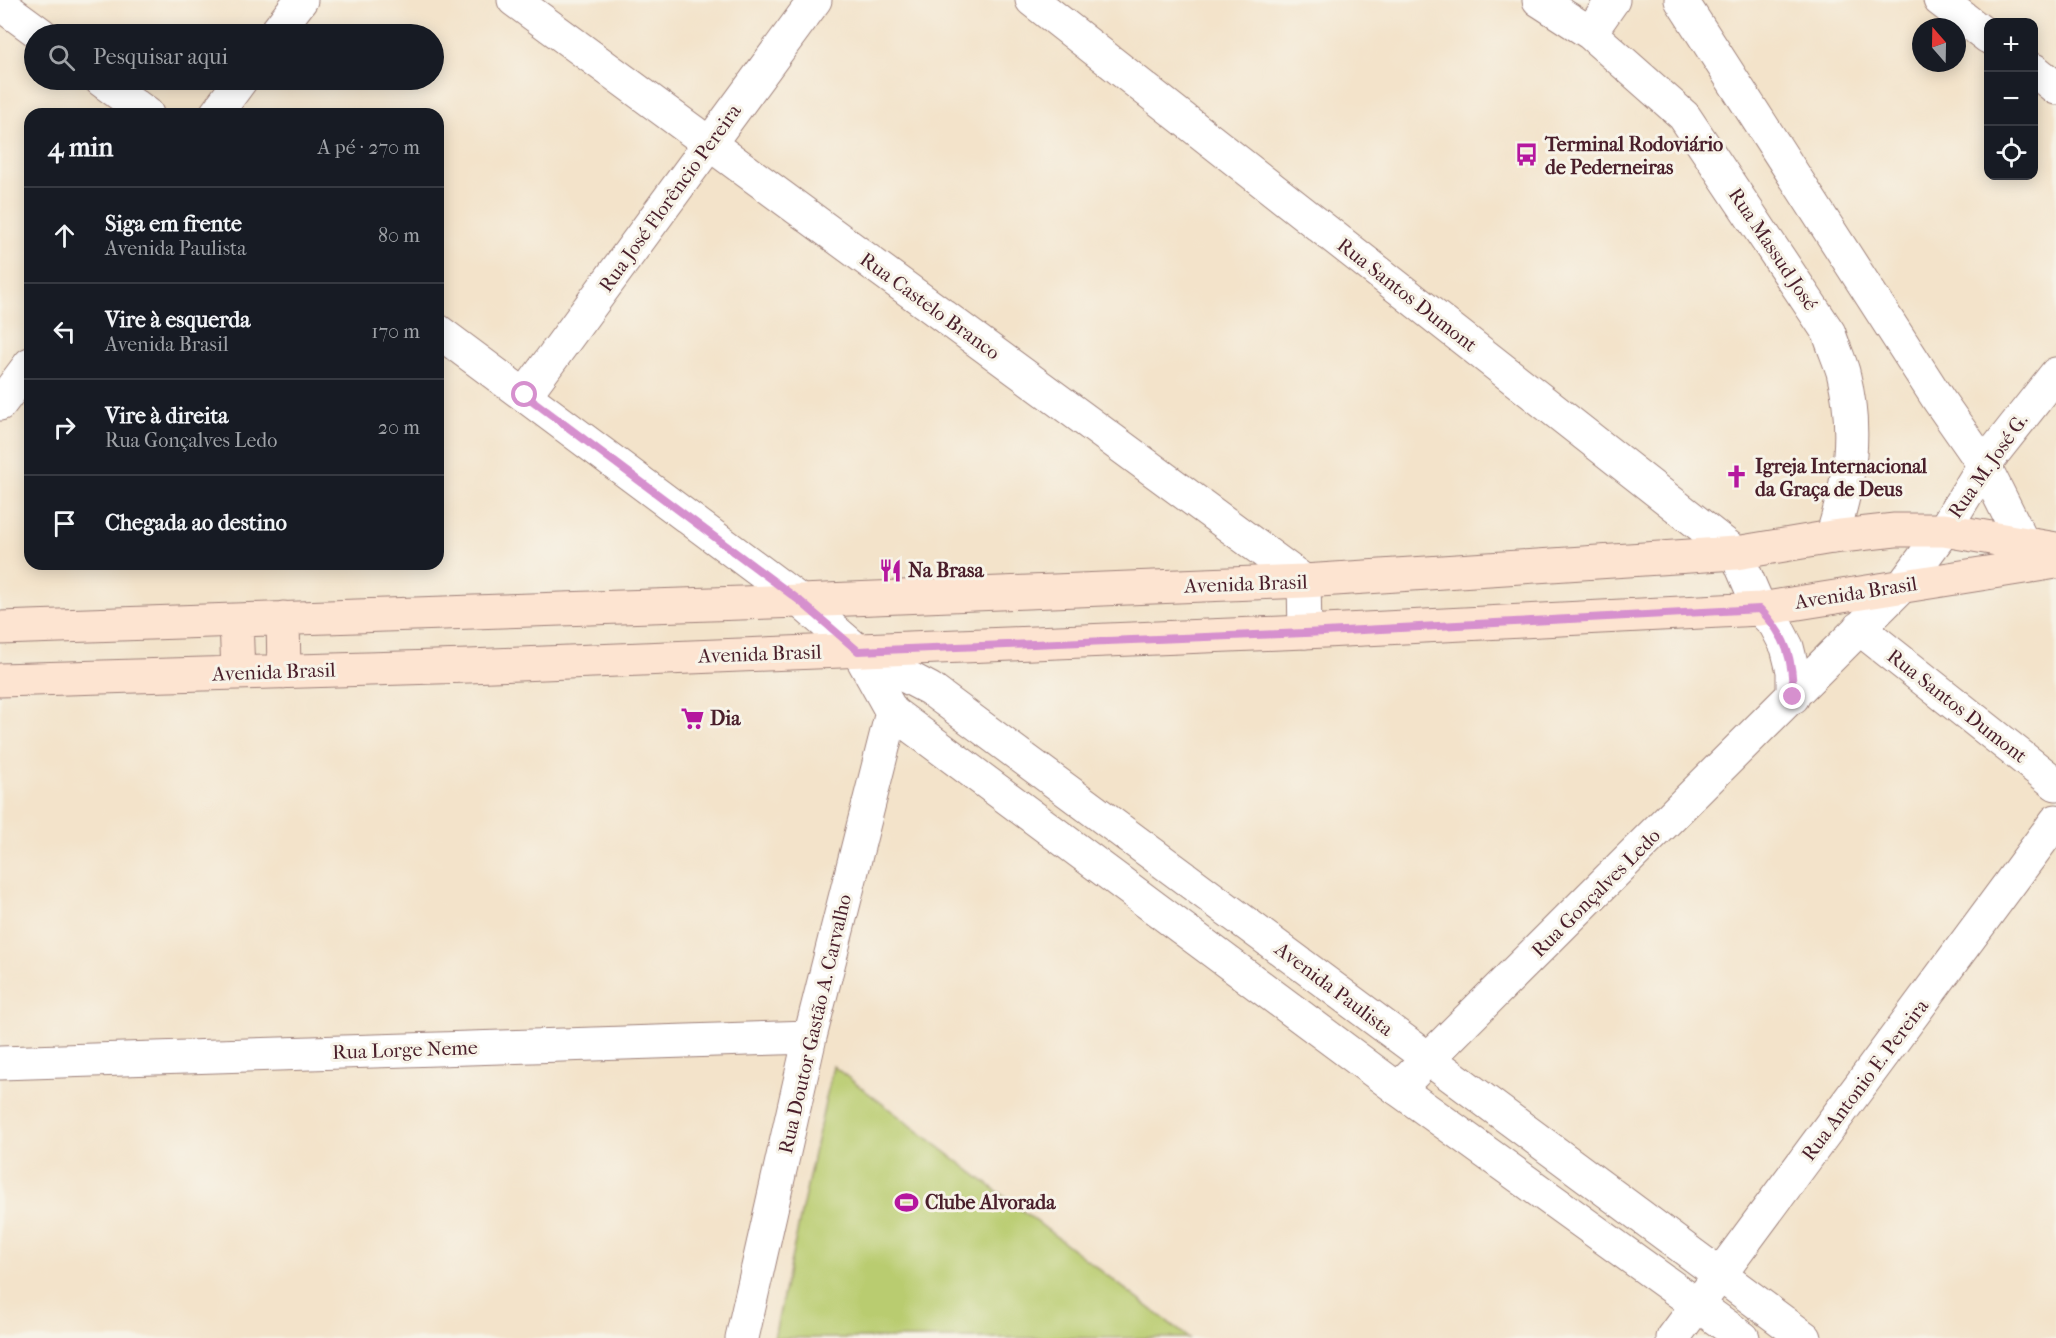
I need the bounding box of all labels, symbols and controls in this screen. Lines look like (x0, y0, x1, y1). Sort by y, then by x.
north arrow (1912, 18, 1966, 72)
map controls (1984, 18, 2038, 180)
button: + (1984, 18, 2038, 72)
search box (24, 24, 444, 90)
icon: search (45, 41, 78, 74)
text: Pesquisar aqui (93, 44, 228, 70)
button: − (1984, 72, 2038, 126)
street label: Rua José Florêncio Pereira (594, 99, 746, 296)
button: locate (1984, 126, 2038, 180)
text: 4 min (48, 132, 113, 163)
place label: Terminal Rodoviário de Pederneiras (1544, 133, 1723, 179)
text: A pé · 270 m (318, 136, 420, 159)
bus stop icon: Terminal Rodoviário de Pederneiras (1514, 142, 1540, 168)
street label: Rua Massud José (1724, 184, 1822, 315)
text: Siga em frente (105, 211, 242, 237)
icon: ahead (48, 219, 81, 252)
text: 80 m (378, 224, 420, 247)
street label: Rua Santos Dumont (1333, 233, 1481, 357)
text: Avenida Paulista (105, 237, 246, 260)
street label: Rua Castelo Branco (856, 248, 1004, 364)
text: Vire à esquerda (105, 307, 250, 333)
icon: left (48, 315, 81, 348)
text: 170 m (371, 320, 420, 343)
text: Avenida Brasil (105, 333, 228, 356)
route start (511, 381, 537, 407)
text: Vire à direita (105, 403, 228, 429)
street label: Rua M. José G. (1944, 409, 2033, 523)
icon: right (48, 411, 81, 444)
text: 20 m (378, 416, 420, 439)
text: Rua Gonçalves Ledo (105, 429, 277, 452)
place label: Igreja Internacional da Graça de Deus (1755, 455, 1928, 502)
church icon: Igreja Internacional da Graça de Deus (1724, 464, 1750, 490)
icon: arrive (48, 507, 81, 540)
text: Chegada ao destino (105, 510, 287, 536)
restaurant icon: Na Brasa (877, 557, 903, 583)
place label: Na Brasa (908, 559, 984, 582)
street label: Avenida Brasil (1183, 570, 1309, 598)
street label: Avenida Brasil (1792, 572, 1919, 614)
street label: Avenida Brasil (697, 640, 823, 668)
street label: Rua Santos Dumont (1883, 644, 2031, 768)
street label: Avenida Brasil (211, 658, 337, 686)
route end (1779, 683, 1805, 709)
supermarket icon: Dia (679, 705, 705, 731)
place label: Dia (710, 707, 741, 730)
street label: Rua Gonçalves Ledo (1527, 824, 1665, 962)
street label: Rua Doutor Gastão A. Carvalho (774, 892, 856, 1156)
street label: Avenida Paulista (1270, 937, 1398, 1041)
street label: Rua Antonio E. Pereira (1797, 994, 1934, 1165)
street label: Rua Lorge Neme (332, 1036, 478, 1064)
sports icon: Clube Alvorada (894, 1189, 920, 1215)
place label: Clube Alvorada (925, 1191, 1056, 1214)

